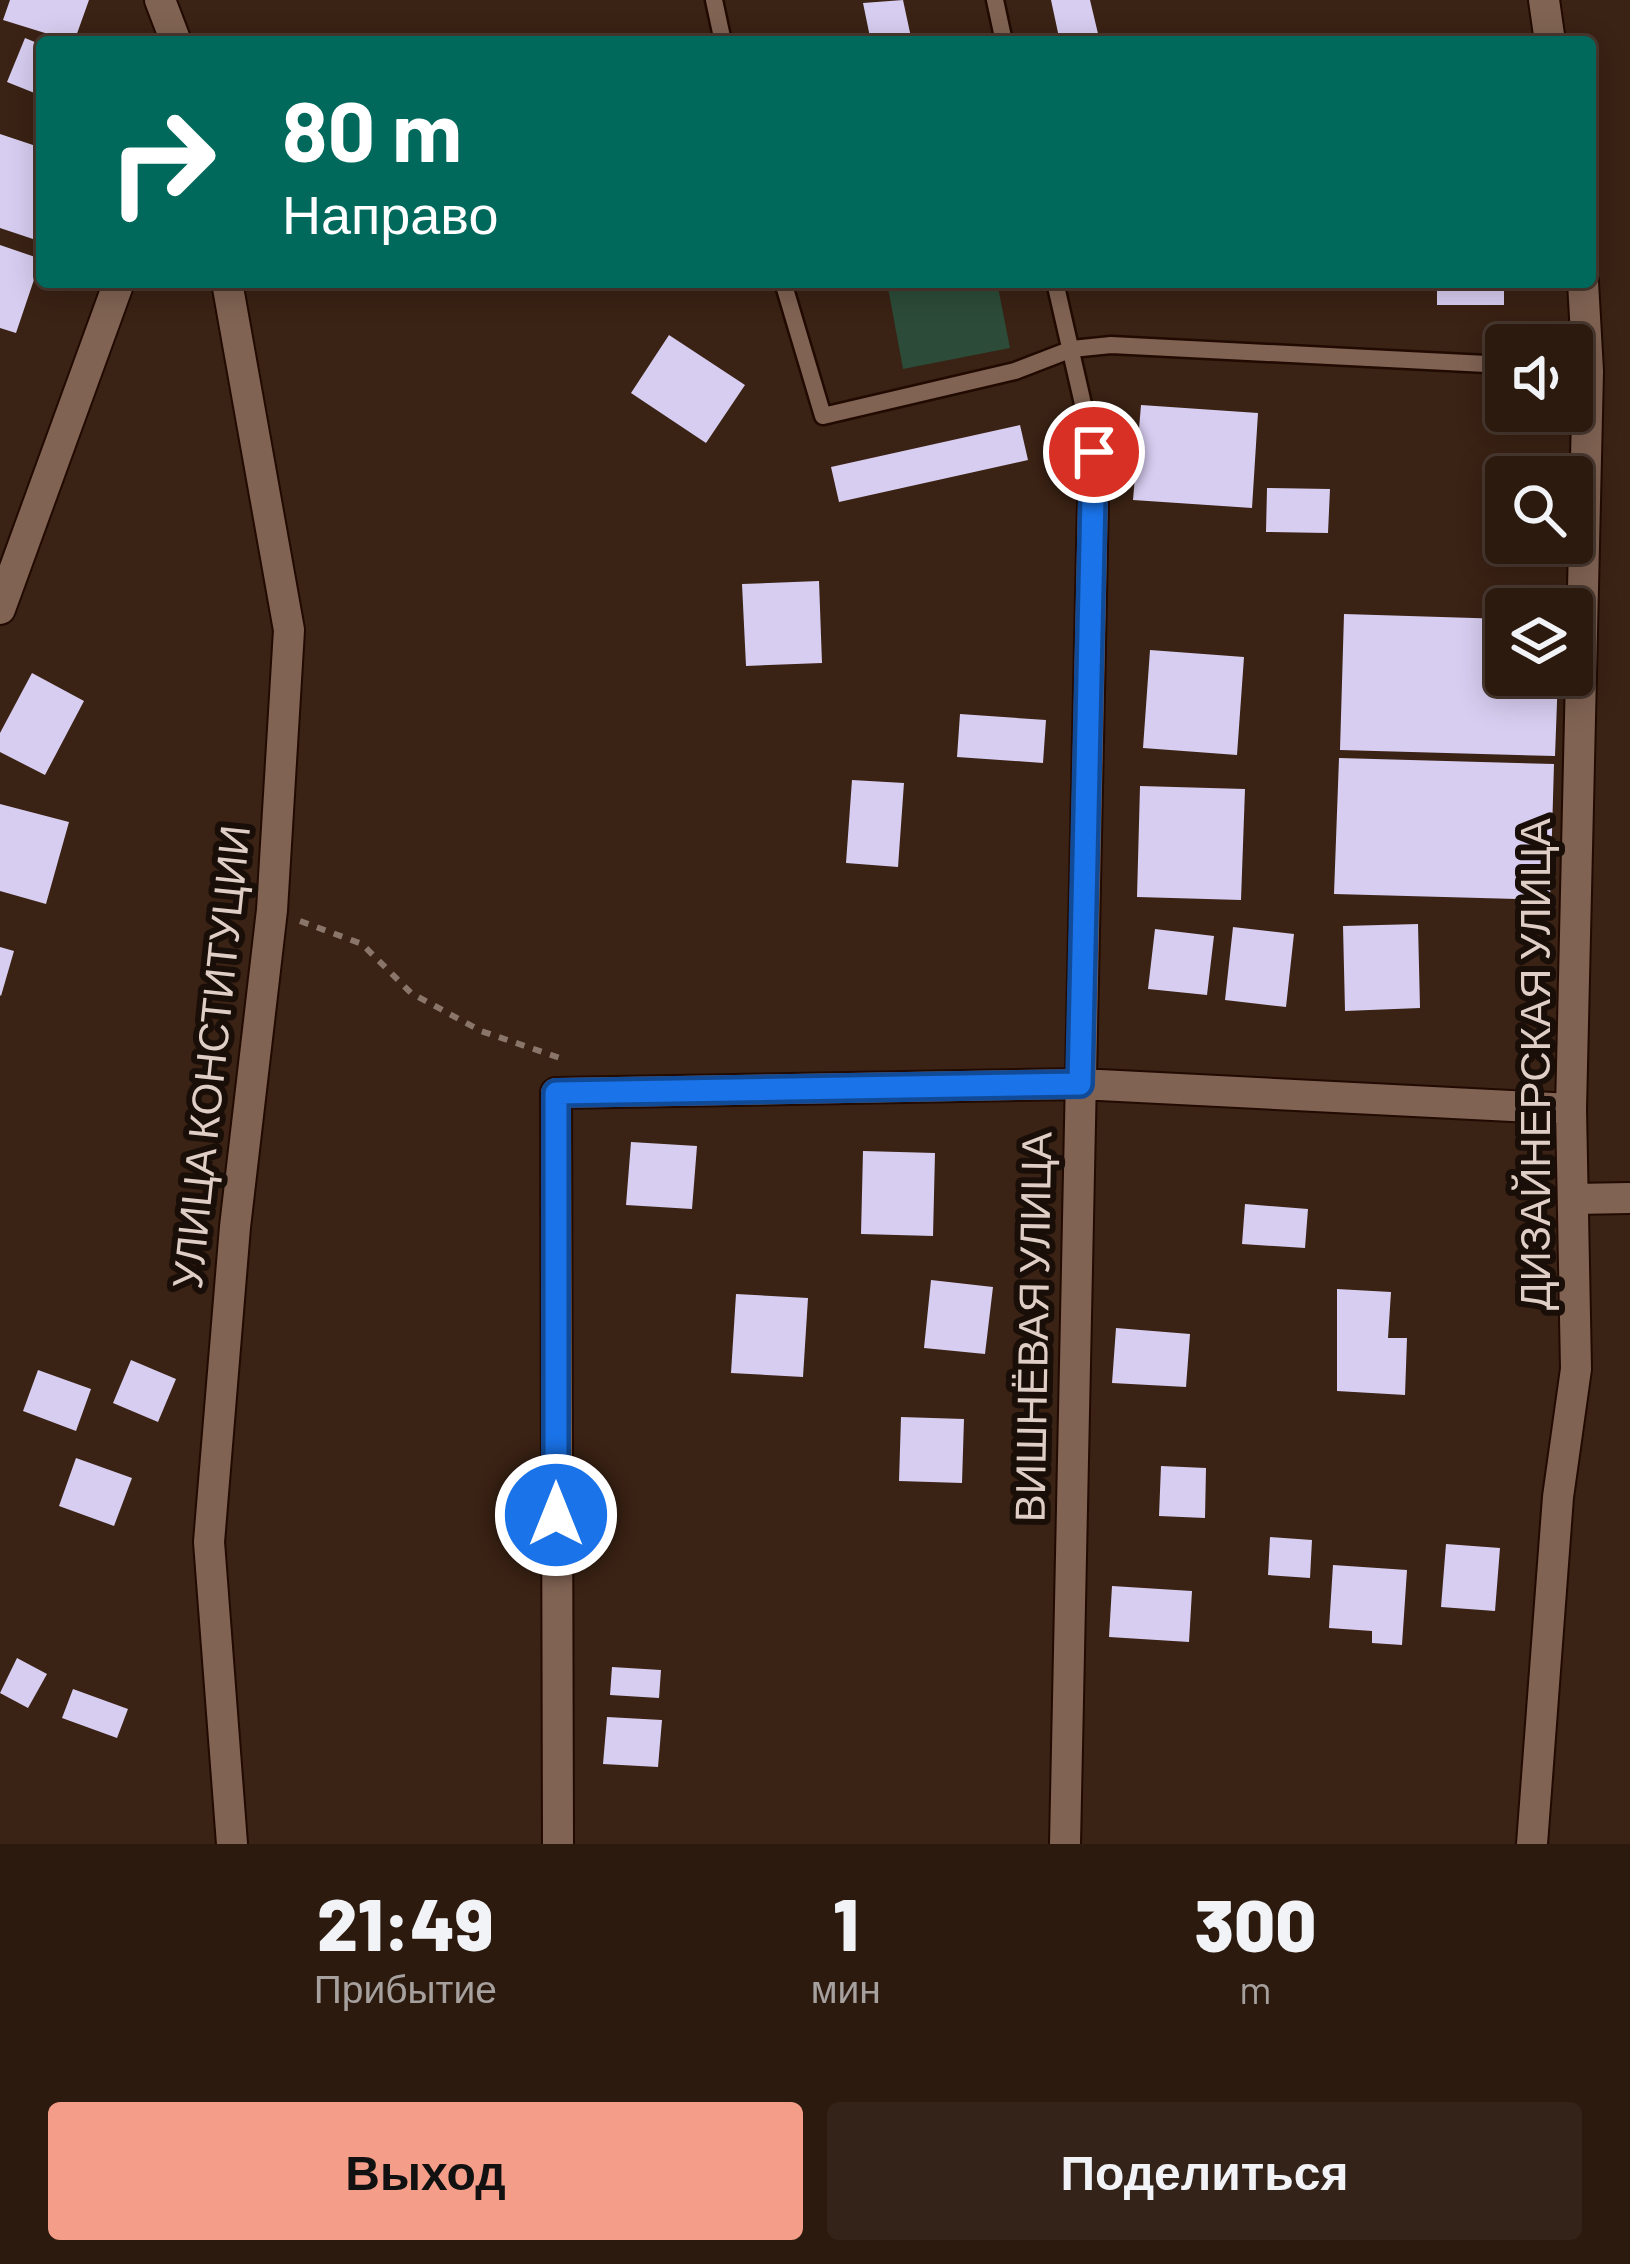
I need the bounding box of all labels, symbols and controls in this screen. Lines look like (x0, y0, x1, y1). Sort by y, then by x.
text: 80 m (282, 78, 462, 179)
icon: right (84, 84, 240, 240)
text: Направо (282, 180, 498, 245)
map controls (1485, 324, 1593, 696)
button: sound (1485, 324, 1593, 432)
pin (1043, 401, 1145, 503)
icon: arrive (1061, 419, 1127, 485)
button: search (1485, 456, 1593, 564)
button: layers (1485, 588, 1593, 696)
street label: ДИЗАЙНЕРСКАЯ УЛИЦА (1508, 818, 1559, 1310)
street label: УЛИЦА КОНСТИТУЦИИ (160, 822, 259, 1291)
street label: ВИШНЁВАЯ УЛИЦА (1003, 1131, 1060, 1523)
position arrow (493, 1452, 619, 1578)
text: 21:49 (317, 1879, 494, 1965)
text: 1 (833, 1879, 859, 1965)
text: 300 (1195, 1880, 1316, 1966)
text: Прибытие (314, 1964, 497, 2011)
text: мин (811, 1964, 881, 2011)
text: m (1239, 1965, 1272, 2012)
button: Выход (48, 2102, 803, 2240)
button: Поделиться (827, 2102, 1582, 2240)

